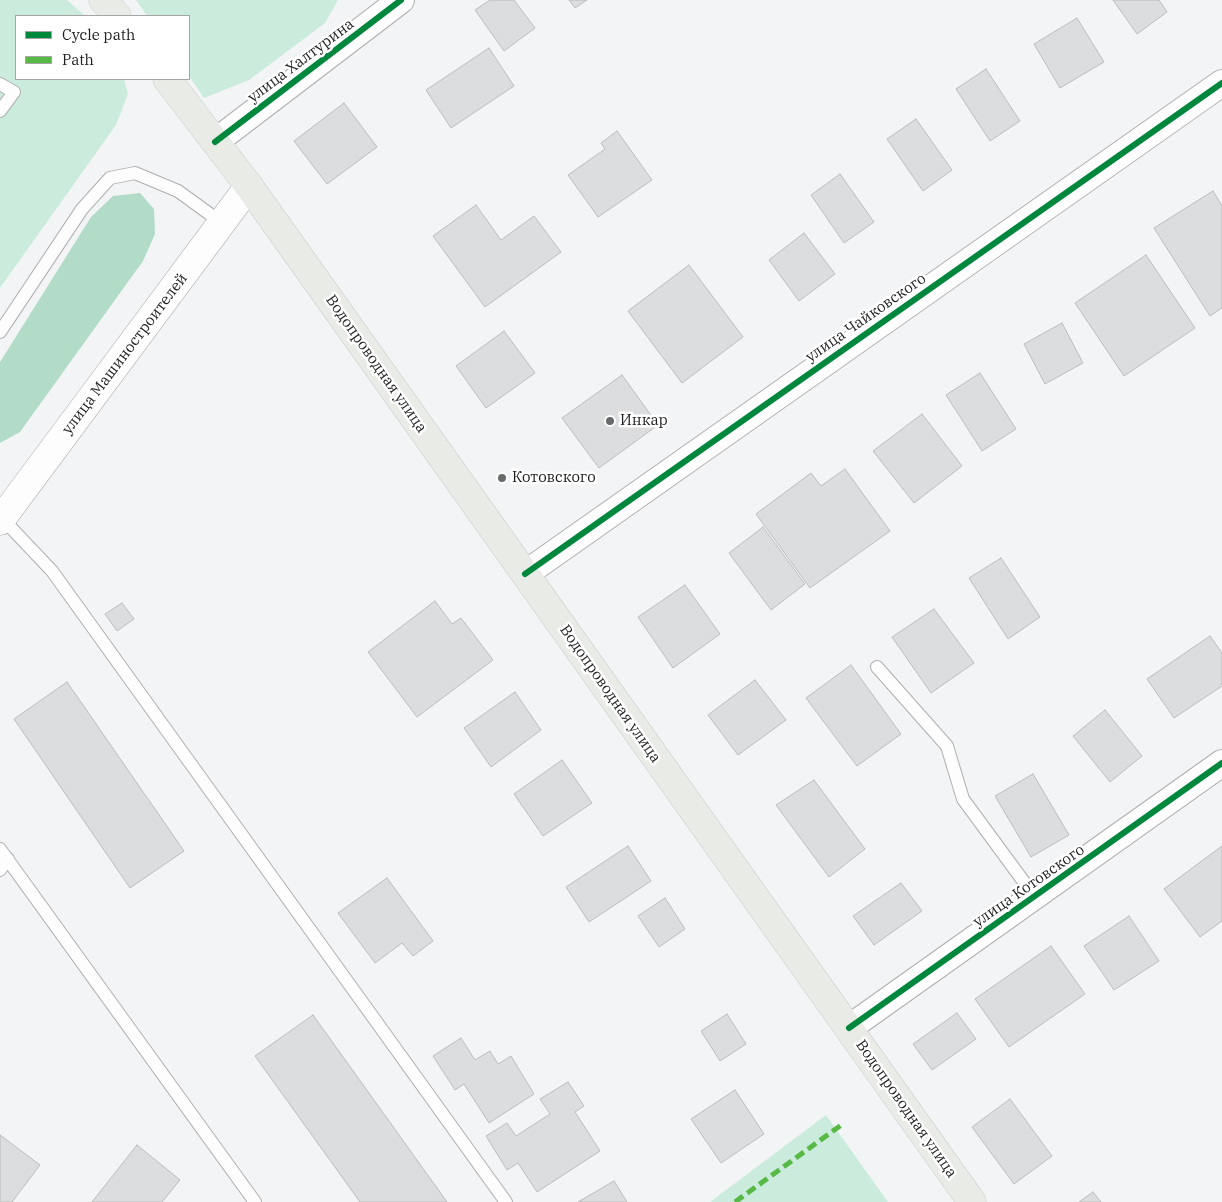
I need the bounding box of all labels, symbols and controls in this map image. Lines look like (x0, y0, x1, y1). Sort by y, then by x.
legend (15, 15, 190, 80)
street label: улица Халтурина (244, 15, 358, 107)
text: Cycle path (62, 25, 135, 44)
text: Path (62, 50, 94, 69)
street label: улица Машиностроителей (59, 270, 191, 438)
street label: улица Чайковского (802, 270, 930, 366)
street label: Водопроводная улица (322, 292, 430, 436)
place label: Инкар (620, 412, 668, 430)
marker: Инкар (604, 415, 616, 427)
place label: Котовского (512, 469, 596, 487)
marker: Котовского (496, 472, 508, 484)
street label: Водопроводная улица (556, 622, 664, 766)
street label: улица Котовского (970, 841, 1088, 931)
street label: Водопроводная улица (852, 1037, 960, 1181)

